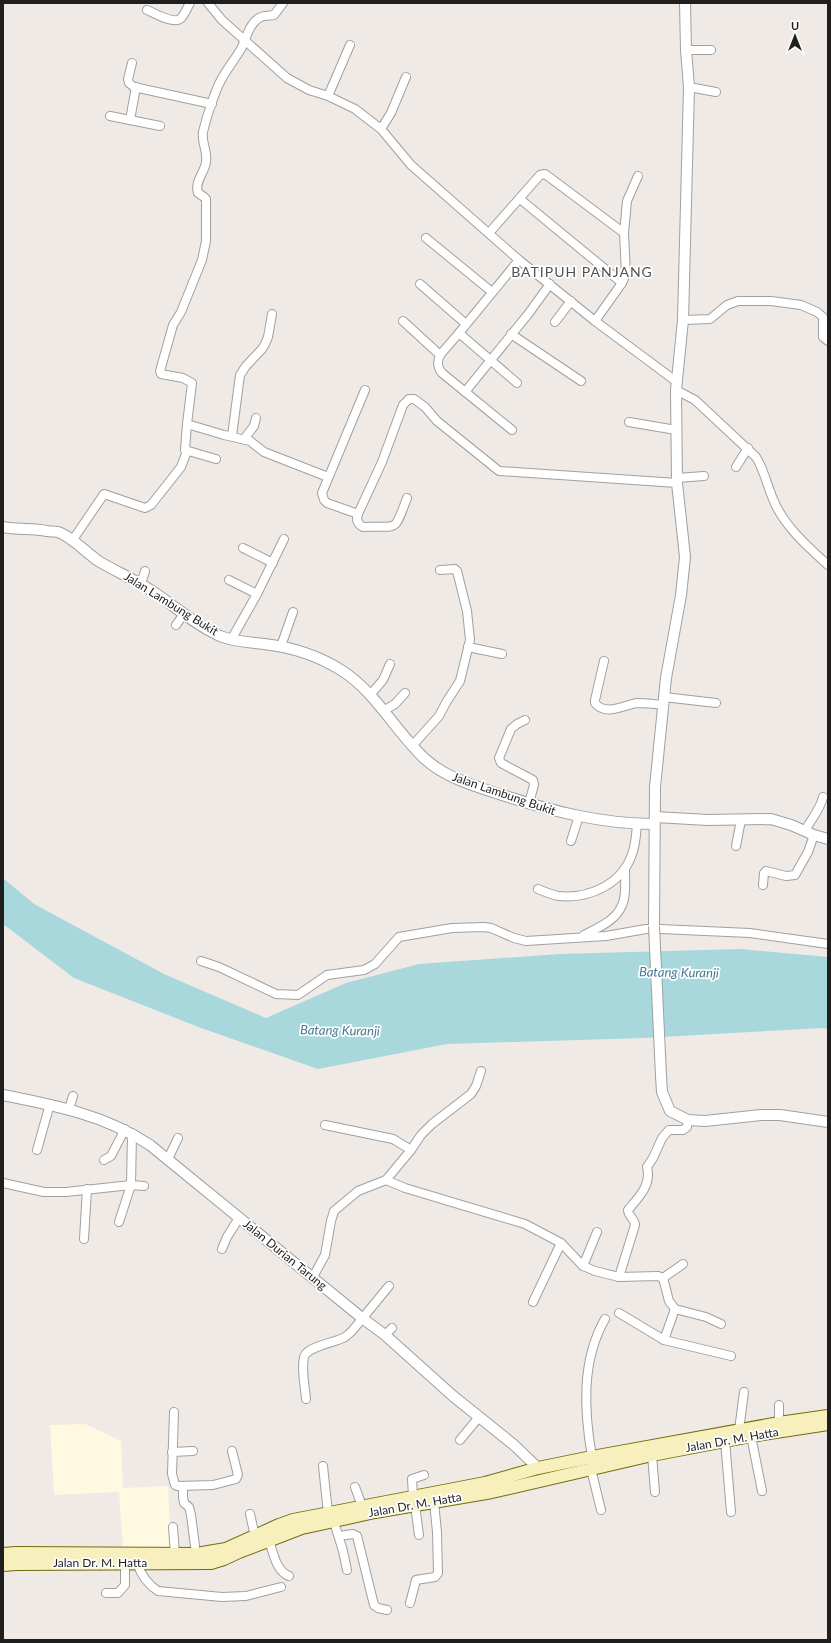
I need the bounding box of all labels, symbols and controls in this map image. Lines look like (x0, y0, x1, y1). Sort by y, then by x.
north arrow (775, 16, 815, 56)
text: U (791, 19, 799, 32)
district label: BATIPUH PANJANG (511, 263, 653, 280)
street label: Jalan Lambung Bukit (121, 569, 222, 639)
street label: Jalan Lambung Bukit (450, 769, 558, 818)
water label: Batang Kuranji (639, 963, 719, 981)
water label: Batang Kuranji (300, 1021, 380, 1039)
street label: Jalan Durian Tarung (240, 1216, 330, 1293)
street label: Jalan Dr. M. Hatta (684, 1424, 780, 1455)
street label: Jalan Dr. M. Hatta (367, 1489, 463, 1520)
street label: Jalan Dr. M. Hatta (53, 1555, 147, 1570)

